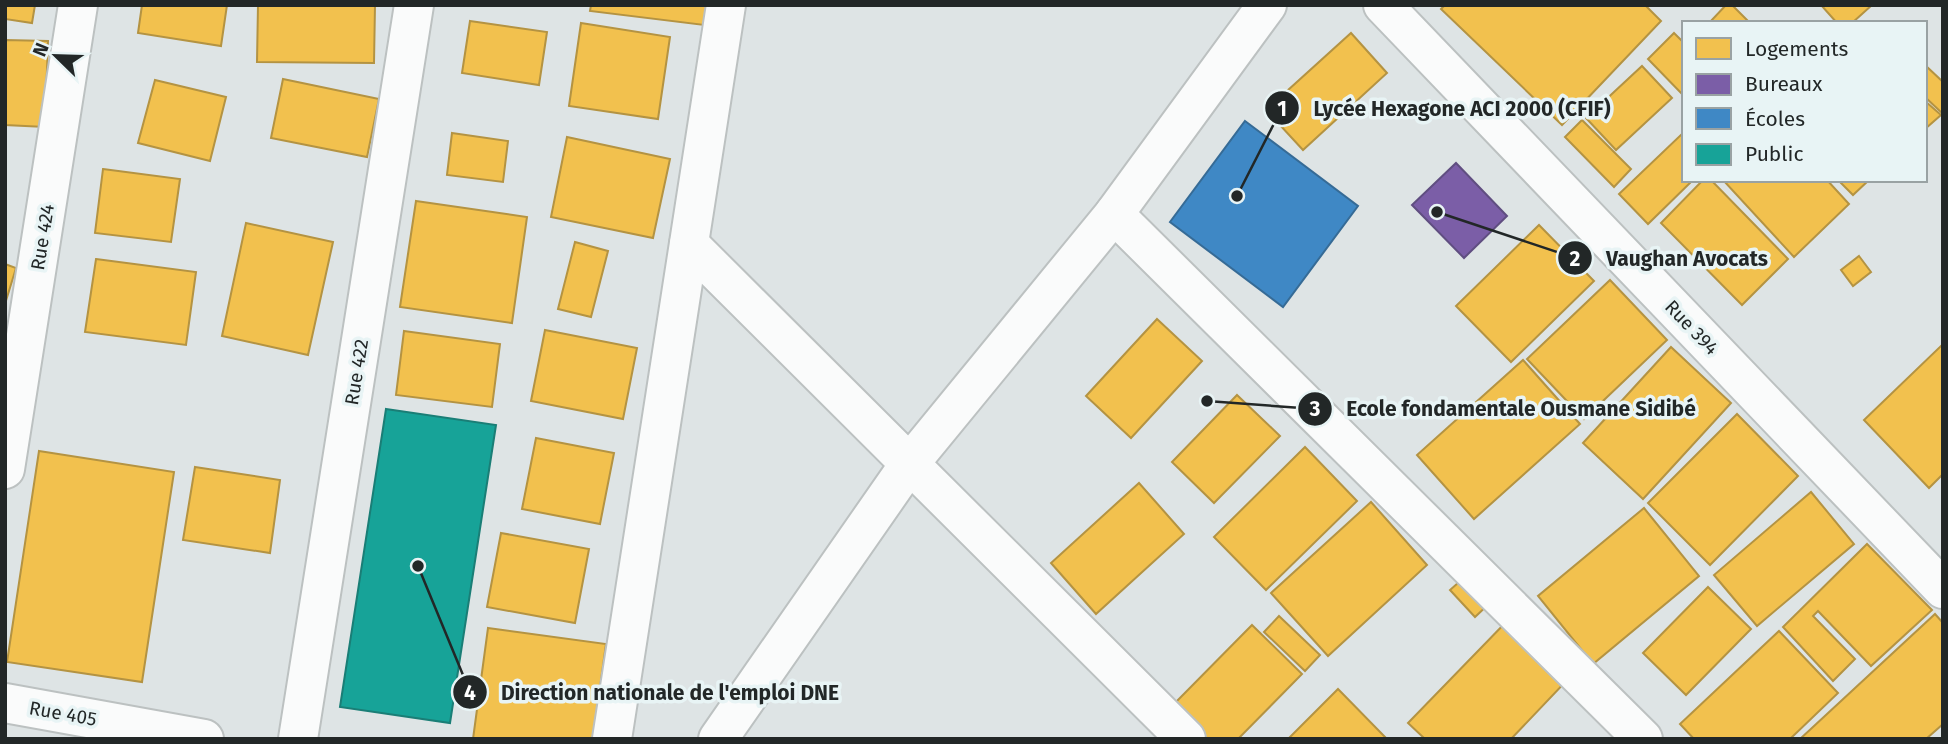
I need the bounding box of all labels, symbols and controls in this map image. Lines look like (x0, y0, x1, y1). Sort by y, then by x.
north arrow (21, 21, 91, 91)
legend (1682, 21, 1927, 182)
text: Logements (1745, 36, 1849, 62)
text: N (28, 39, 54, 60)
text: Bureaux (1745, 71, 1823, 97)
callout: Lycée Hexagone ACI 2000 (CFIF) (1264, 87, 1624, 129)
text: 1 (1277, 96, 1287, 122)
text: Lycée Hexagone ACI 2000 (CFIF) (1313, 96, 1611, 122)
text: Écoles (1745, 106, 1805, 132)
text: Public (1745, 141, 1803, 167)
street label: Rue 424 (26, 202, 59, 272)
callout: Vaughan Avocats (1557, 237, 1782, 279)
text: 2 (1570, 246, 1581, 272)
text: Vaughan Avocats (1605, 246, 1768, 272)
street label: Rue 394 (1660, 295, 1723, 359)
street label: Rue 422 (340, 337, 373, 407)
callout: Ecole fondamentale Ousmane Sidibé (1298, 388, 1710, 430)
text: 3 (1309, 396, 1321, 422)
text: Ecole fondamentale Ousmane Sidibé (1346, 396, 1696, 422)
callout: Direction nationale de l'emploi DNE (452, 671, 854, 713)
text: 4 (464, 680, 476, 706)
text: Direction nationale de l'emploi DNE (501, 680, 839, 706)
street label: Rue 405 (27, 696, 98, 731)

